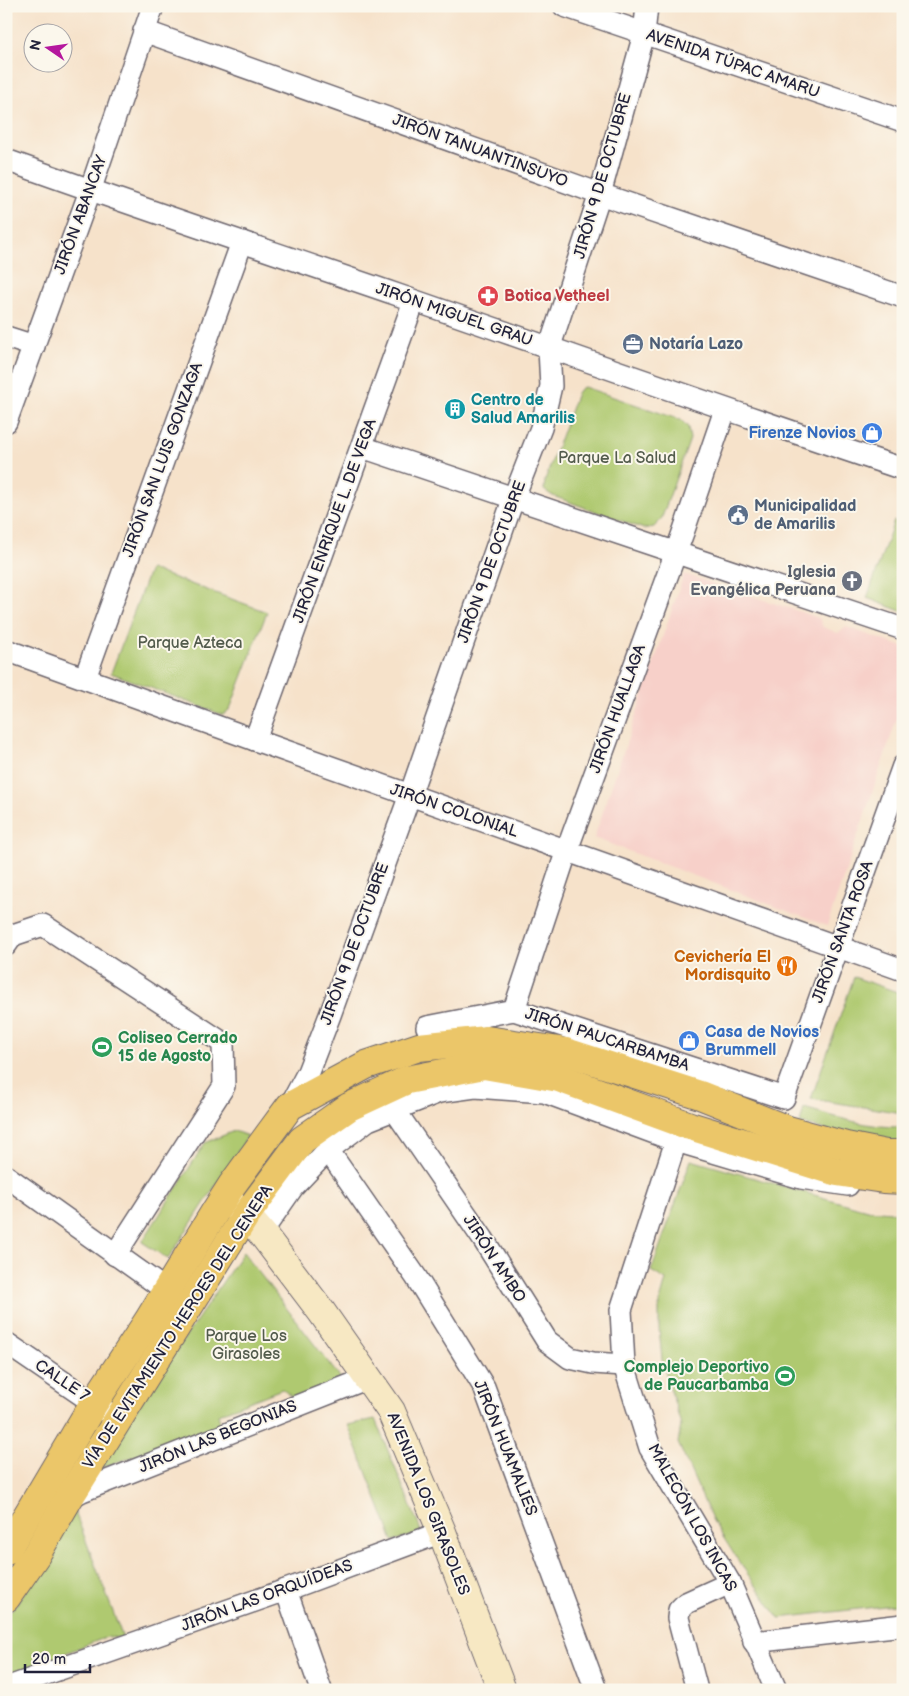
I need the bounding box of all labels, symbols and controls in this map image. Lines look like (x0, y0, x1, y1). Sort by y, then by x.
north arrow (22, 22, 72, 72)
street label: AVENIDA TÚPAC AMARU (644, 24, 823, 103)
text: N (26, 38, 45, 52)
street label: JIRÓN 9 DE OCTUBRE (568, 90, 636, 261)
street label: JIRÓN TANUANTINSUYO (390, 109, 571, 192)
street label: JIRÓN ABANCAY (49, 152, 112, 277)
street label: JIRÓN MIGUEL GRAU (373, 277, 536, 351)
pharmacy icon: Botica Vetheel (476, 284, 500, 308)
place label: Botica Vetheel (504, 287, 609, 306)
office icon: Notaría Lazo (621, 332, 645, 356)
place label: Notaría Lazo (649, 335, 743, 354)
street label: JIRÓN SAN LUIS GONZAGA (117, 359, 207, 560)
place label: Centro de Salud Amarilis (471, 391, 575, 428)
building icon: Centro de Salud Amarilis (443, 397, 467, 421)
street label: JIRÓN ENRIQUE L. DE VEGA (287, 415, 381, 626)
shop icon: Firenze Novios (860, 421, 884, 445)
place label: Firenze Novios (748, 424, 856, 443)
park label: Parque La Salud (558, 449, 676, 468)
street label: JIRÓN 9 DE OCTUBRE (452, 477, 530, 646)
place label: Municipalidad de Amarilis (754, 497, 856, 534)
public building icon: Municipalidad de Amarilis (726, 503, 750, 527)
place label: Iglesia Evangélica Peruana (690, 563, 836, 600)
church icon: Iglesia Evangélica Peruana (840, 569, 864, 593)
park label: Parque Azteca (138, 634, 242, 653)
street label: JIRÓN HUALLAGA (584, 641, 650, 776)
street label: JIRÓN COLONIAL (387, 778, 522, 842)
street label: JIRÓN SANTA ROSA (807, 857, 878, 1006)
street label: JIRÓN 9 DE OCTUBRE (315, 859, 393, 1028)
place label: Cevichería El Mordisquito (674, 948, 771, 985)
restaurant icon: Cevichería El Mordisquito (775, 954, 799, 978)
street label: JIRÓN PAUCARBAMBA (522, 1003, 692, 1076)
place label: Casa de Novios Brummell (705, 1023, 819, 1060)
place label: Coliseo Cerrado 15 de Agosto (118, 1029, 238, 1066)
shop icon: Casa de Novios Brummell (677, 1029, 701, 1053)
sports icon: Coliseo Cerrado 15 de Agosto (90, 1035, 114, 1059)
street label: VÍA DE EVITAMIENTO HEROES DEL CENEPA (77, 1180, 277, 1472)
street label: JIRÓN AMBO (459, 1211, 531, 1306)
park label: Parque Los Girasoles (205, 1327, 287, 1364)
street label: CALLE 7 (31, 1356, 93, 1406)
place label: Complejo Deportivo de Paucarbamba (624, 1358, 769, 1395)
sports icon: Complejo Deportivo de Paucarbamba (773, 1364, 797, 1388)
street label: JIRÓN HUAMALIES (469, 1377, 543, 1519)
street label: JIRÓN LAS BEGONIAS (135, 1395, 300, 1477)
street label: AVENIDA LOS GIRASOLES (383, 1410, 473, 1598)
street label: MALECÓN LOS INCAS (643, 1440, 742, 1595)
street label: JIRÓN LAS ORQUÍDEAS (178, 1554, 355, 1636)
scale bar (25, 1641, 90, 1673)
text: 20 m (32, 1650, 66, 1669)

